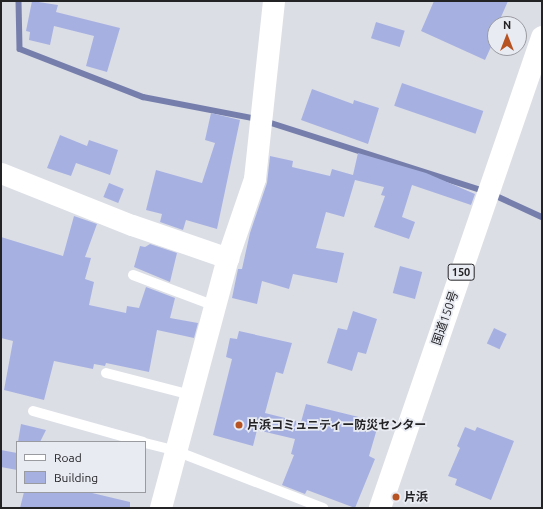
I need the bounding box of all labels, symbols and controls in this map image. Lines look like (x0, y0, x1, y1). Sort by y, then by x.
north arrow (487, 16, 527, 56)
text: N (503, 19, 511, 31)
road number: 150 (447, 263, 475, 281)
street label: 国道150号 (429, 289, 461, 347)
place label: 片浜コミュニティー防災センター (247, 418, 427, 432)
marker: 片浜コミュニティー防災センター (234, 420, 244, 430)
legend (16, 441, 146, 493)
text: Road (54, 451, 82, 464)
text: Building (54, 471, 98, 484)
place label: 片浜 (404, 490, 428, 504)
marker: 片浜 (391, 492, 401, 502)

